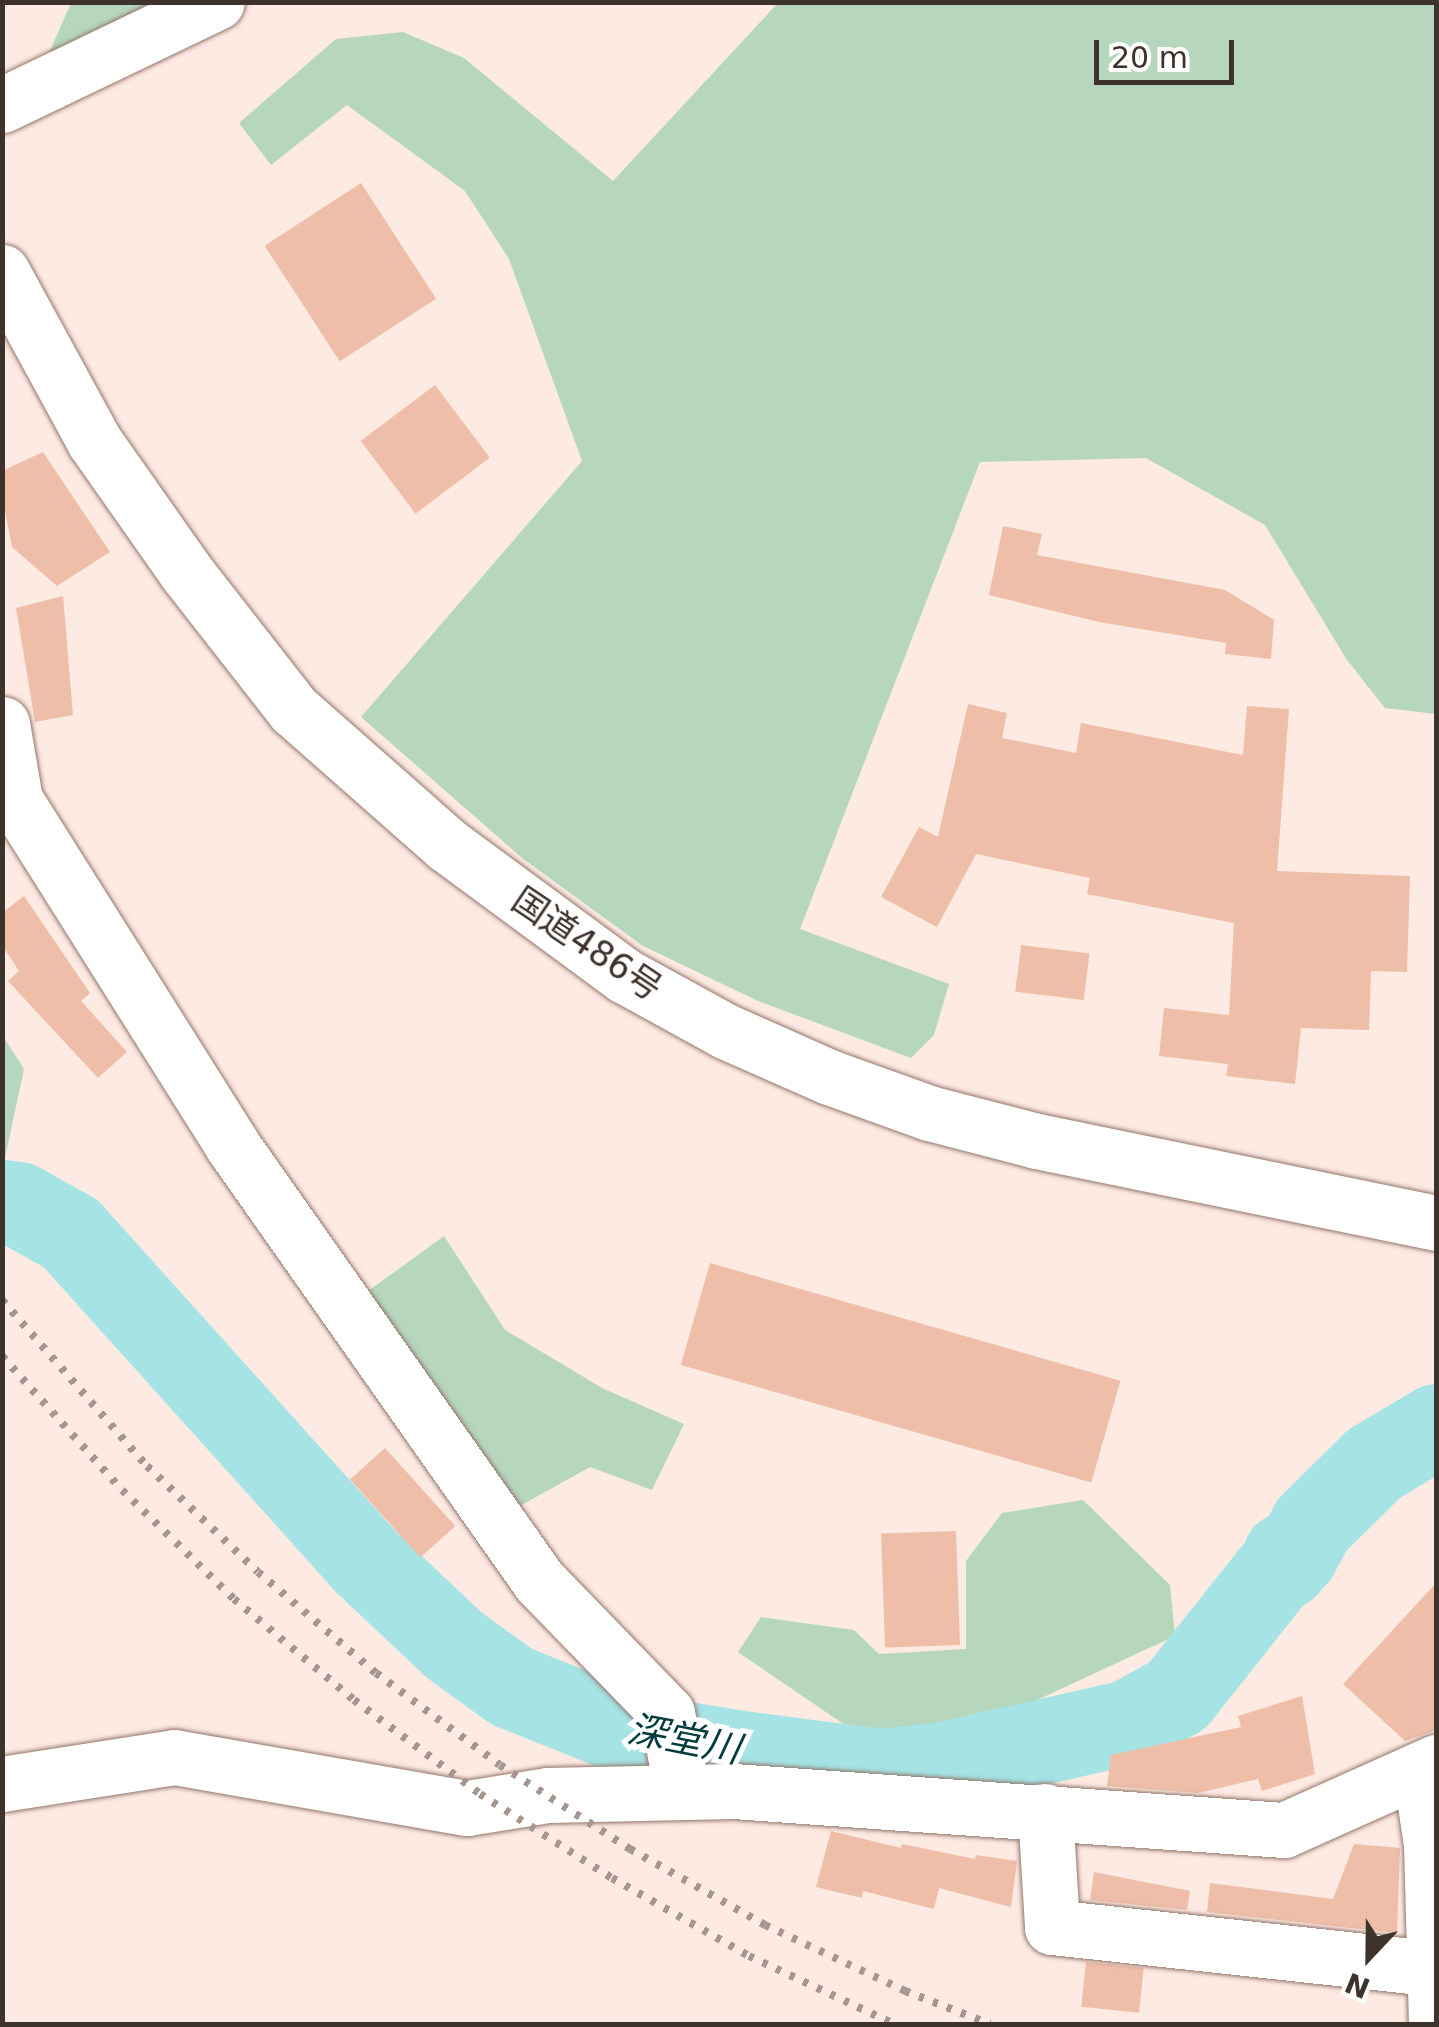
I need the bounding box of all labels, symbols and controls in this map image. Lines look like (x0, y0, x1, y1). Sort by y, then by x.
scale bar (1099, 20, 1239, 82)
text: 20 m (1111, 40, 1188, 75)
street label: 国道486号 (504, 879, 670, 1009)
water label: 深堂川 (624, 1707, 744, 1773)
north arrow (1319, 1907, 1419, 2007)
text: N (1341, 1966, 1375, 2005)

